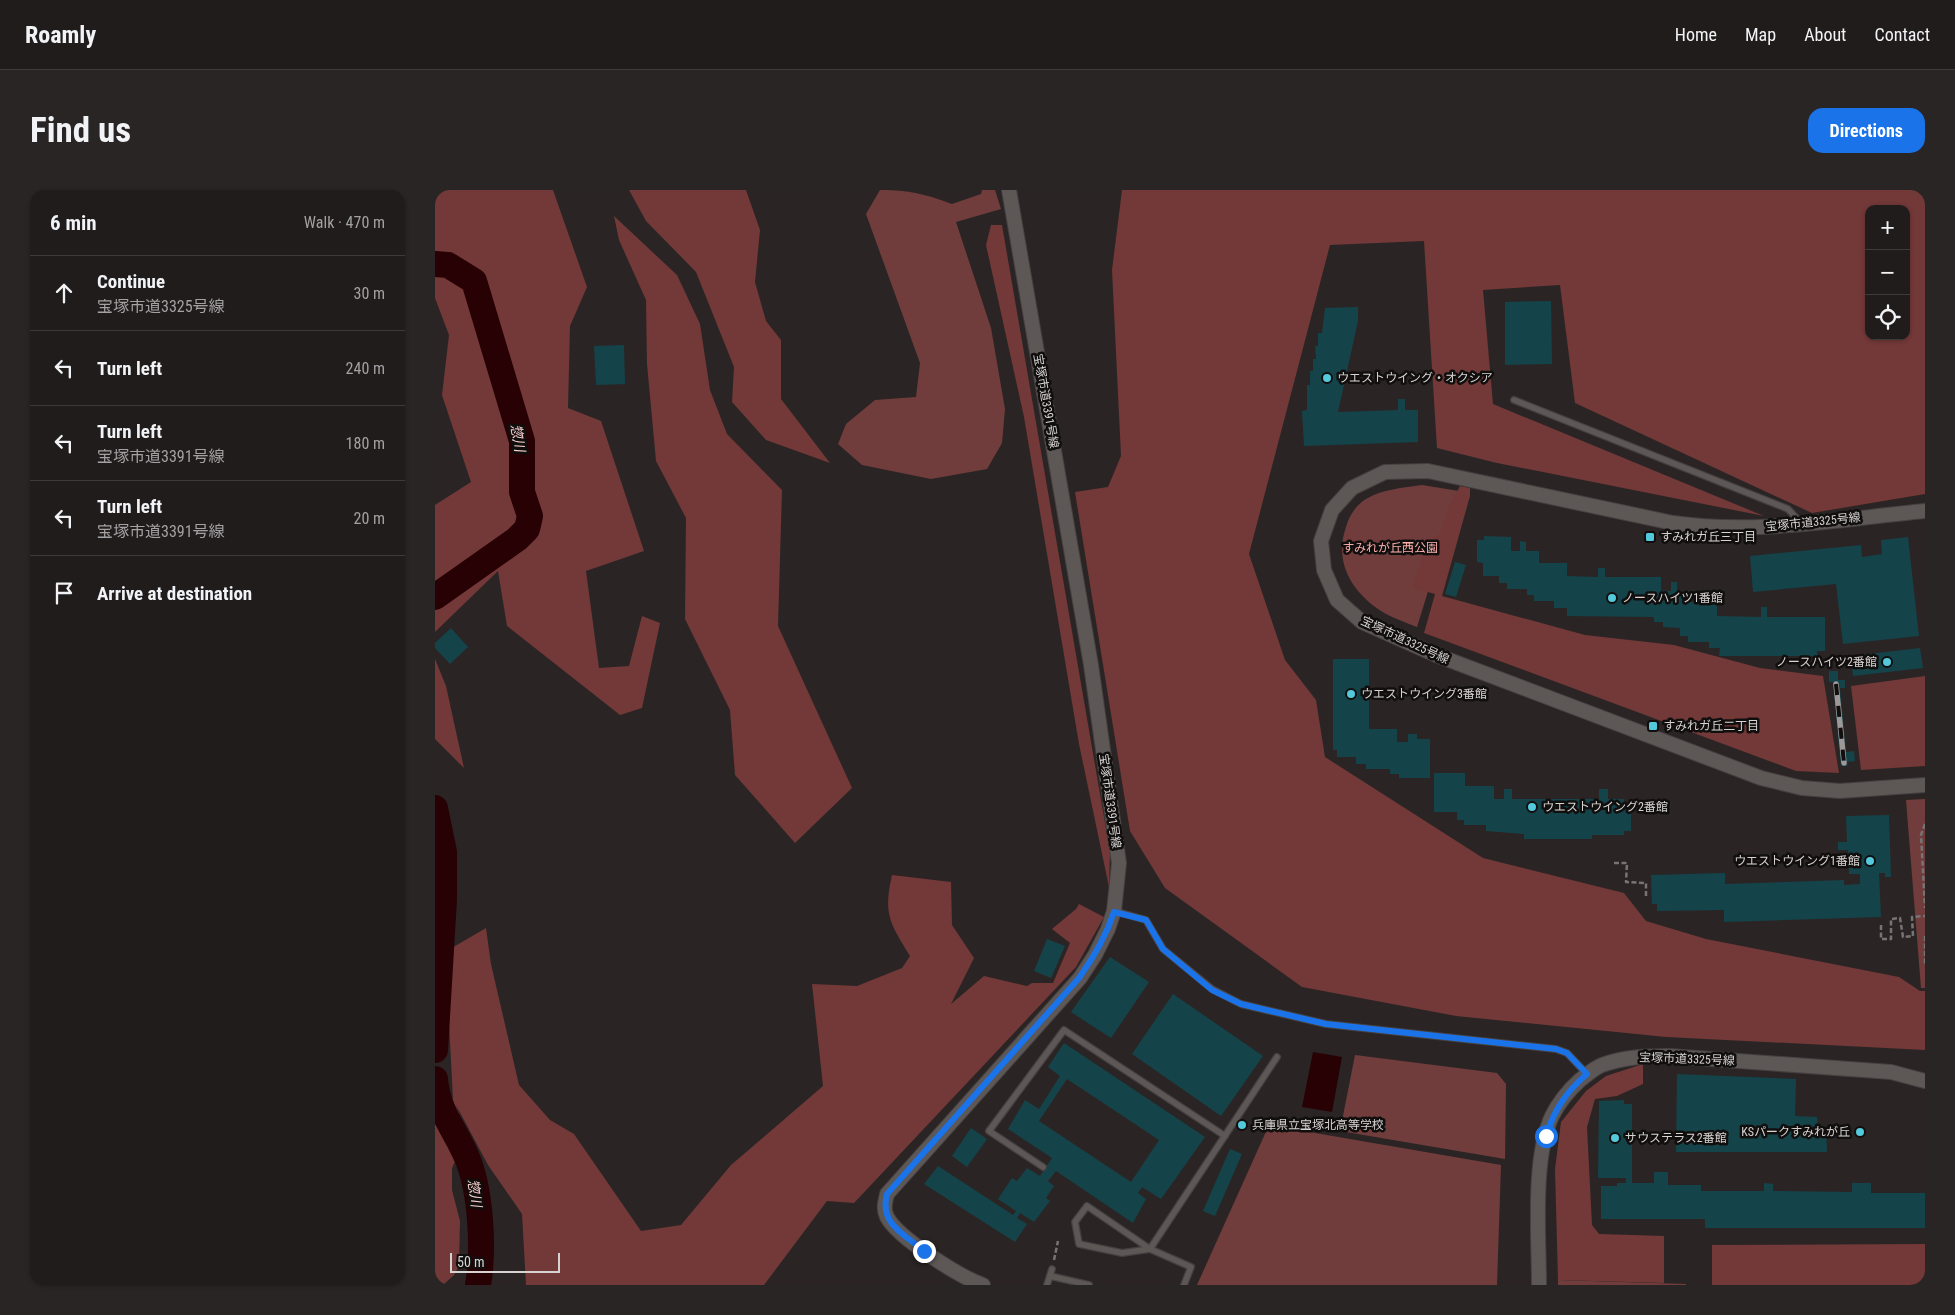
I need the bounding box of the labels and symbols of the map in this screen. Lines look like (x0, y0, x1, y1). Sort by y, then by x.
street label: 宝塚市道3391号線 (1031, 353, 1061, 449)
place label: ウエストウイング・オクシア (1337, 371, 1493, 385)
marker: ウエストウイング・オクシア (1321, 372, 1333, 384)
water label: 惣川 (508, 423, 529, 455)
street label: 宝塚市道3325号線 (1765, 510, 1861, 534)
place label: すみれガ丘三丁目 (1660, 530, 1756, 544)
marker: すみれガ丘三丁目 (1644, 531, 1656, 543)
park label: すみれが丘西公園 (1342, 541, 1438, 555)
place label: ノースハイツ1番館 (1622, 591, 1723, 605)
marker: ノースハイツ1番館 (1606, 592, 1618, 604)
street label: 宝塚市道3325号線 (1359, 613, 1451, 667)
place label: ノースハイツ2番館 (1776, 655, 1877, 669)
marker: ノースハイツ2番館 (1881, 656, 1893, 668)
place label: ウエストウイング3番館 (1361, 687, 1487, 701)
marker: ウエストウイング3番館 (1345, 688, 1357, 700)
place label: すみれガ丘二丁目 (1663, 719, 1759, 733)
marker: すみれガ丘二丁目 (1647, 720, 1659, 732)
street label: 宝塚市道3391号線 (1096, 753, 1124, 849)
place label: ウエストウイング2番館 (1542, 800, 1668, 814)
marker: ウエストウイング2番館 (1526, 801, 1538, 813)
place label: ウエストウイング1番館 (1734, 854, 1860, 868)
marker: ウエストウイング1番館 (1864, 855, 1876, 867)
street label: 宝塚市道3325号線 (1639, 1050, 1735, 1068)
place label: 兵庫県立宝塚北高等学校 (1252, 1118, 1384, 1132)
marker: 兵庫県立宝塚北高等学校 (1236, 1119, 1248, 1131)
route start (1535, 1125, 1558, 1148)
place label: KSパークすみれが丘 (1741, 1125, 1850, 1139)
marker: KSパークすみれが丘 (1854, 1126, 1866, 1138)
place label: サウステラス2番館 (1625, 1131, 1727, 1145)
marker: サウステラス2番館 (1609, 1132, 1621, 1144)
water label: 惣川 (465, 1178, 485, 1210)
route end (913, 1240, 936, 1263)
scale bar (450, 1250, 560, 1273)

